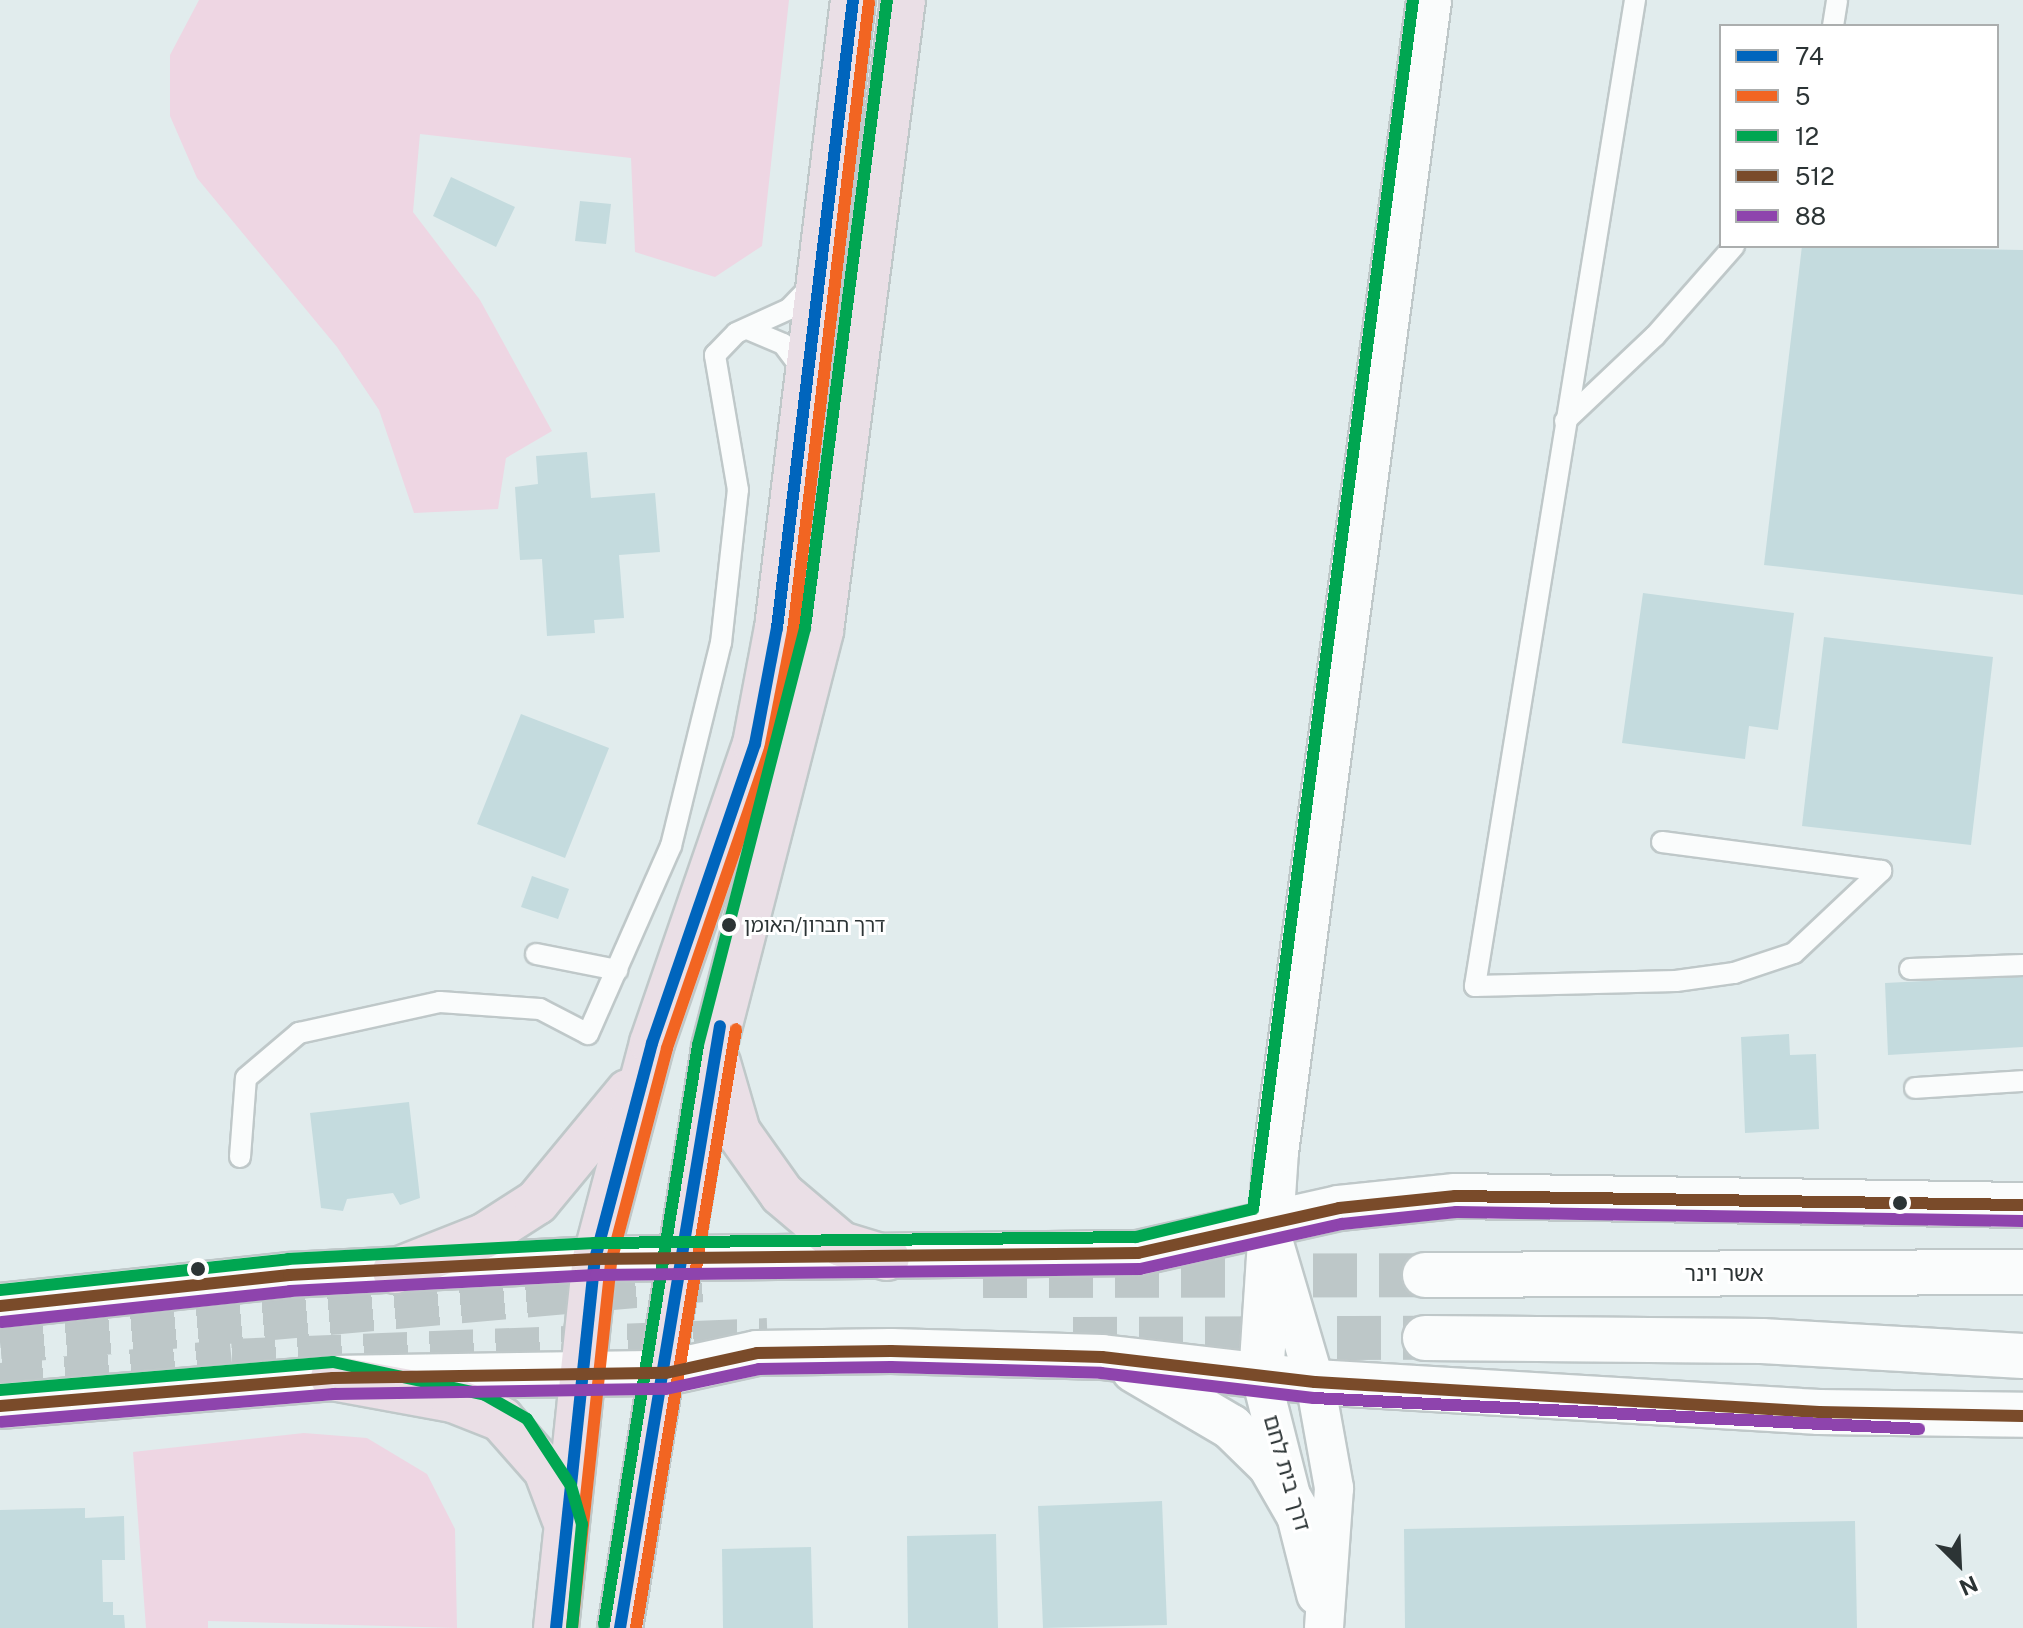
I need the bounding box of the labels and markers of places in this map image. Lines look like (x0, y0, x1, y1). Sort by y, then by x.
place label: דרך חברון/האומן (744, 913, 885, 937)
marker: דרך חברון/האומן (721, 917, 737, 933)
unlabelled marker (1892, 1195, 1908, 1211)
unlabelled marker (190, 1261, 206, 1277)

